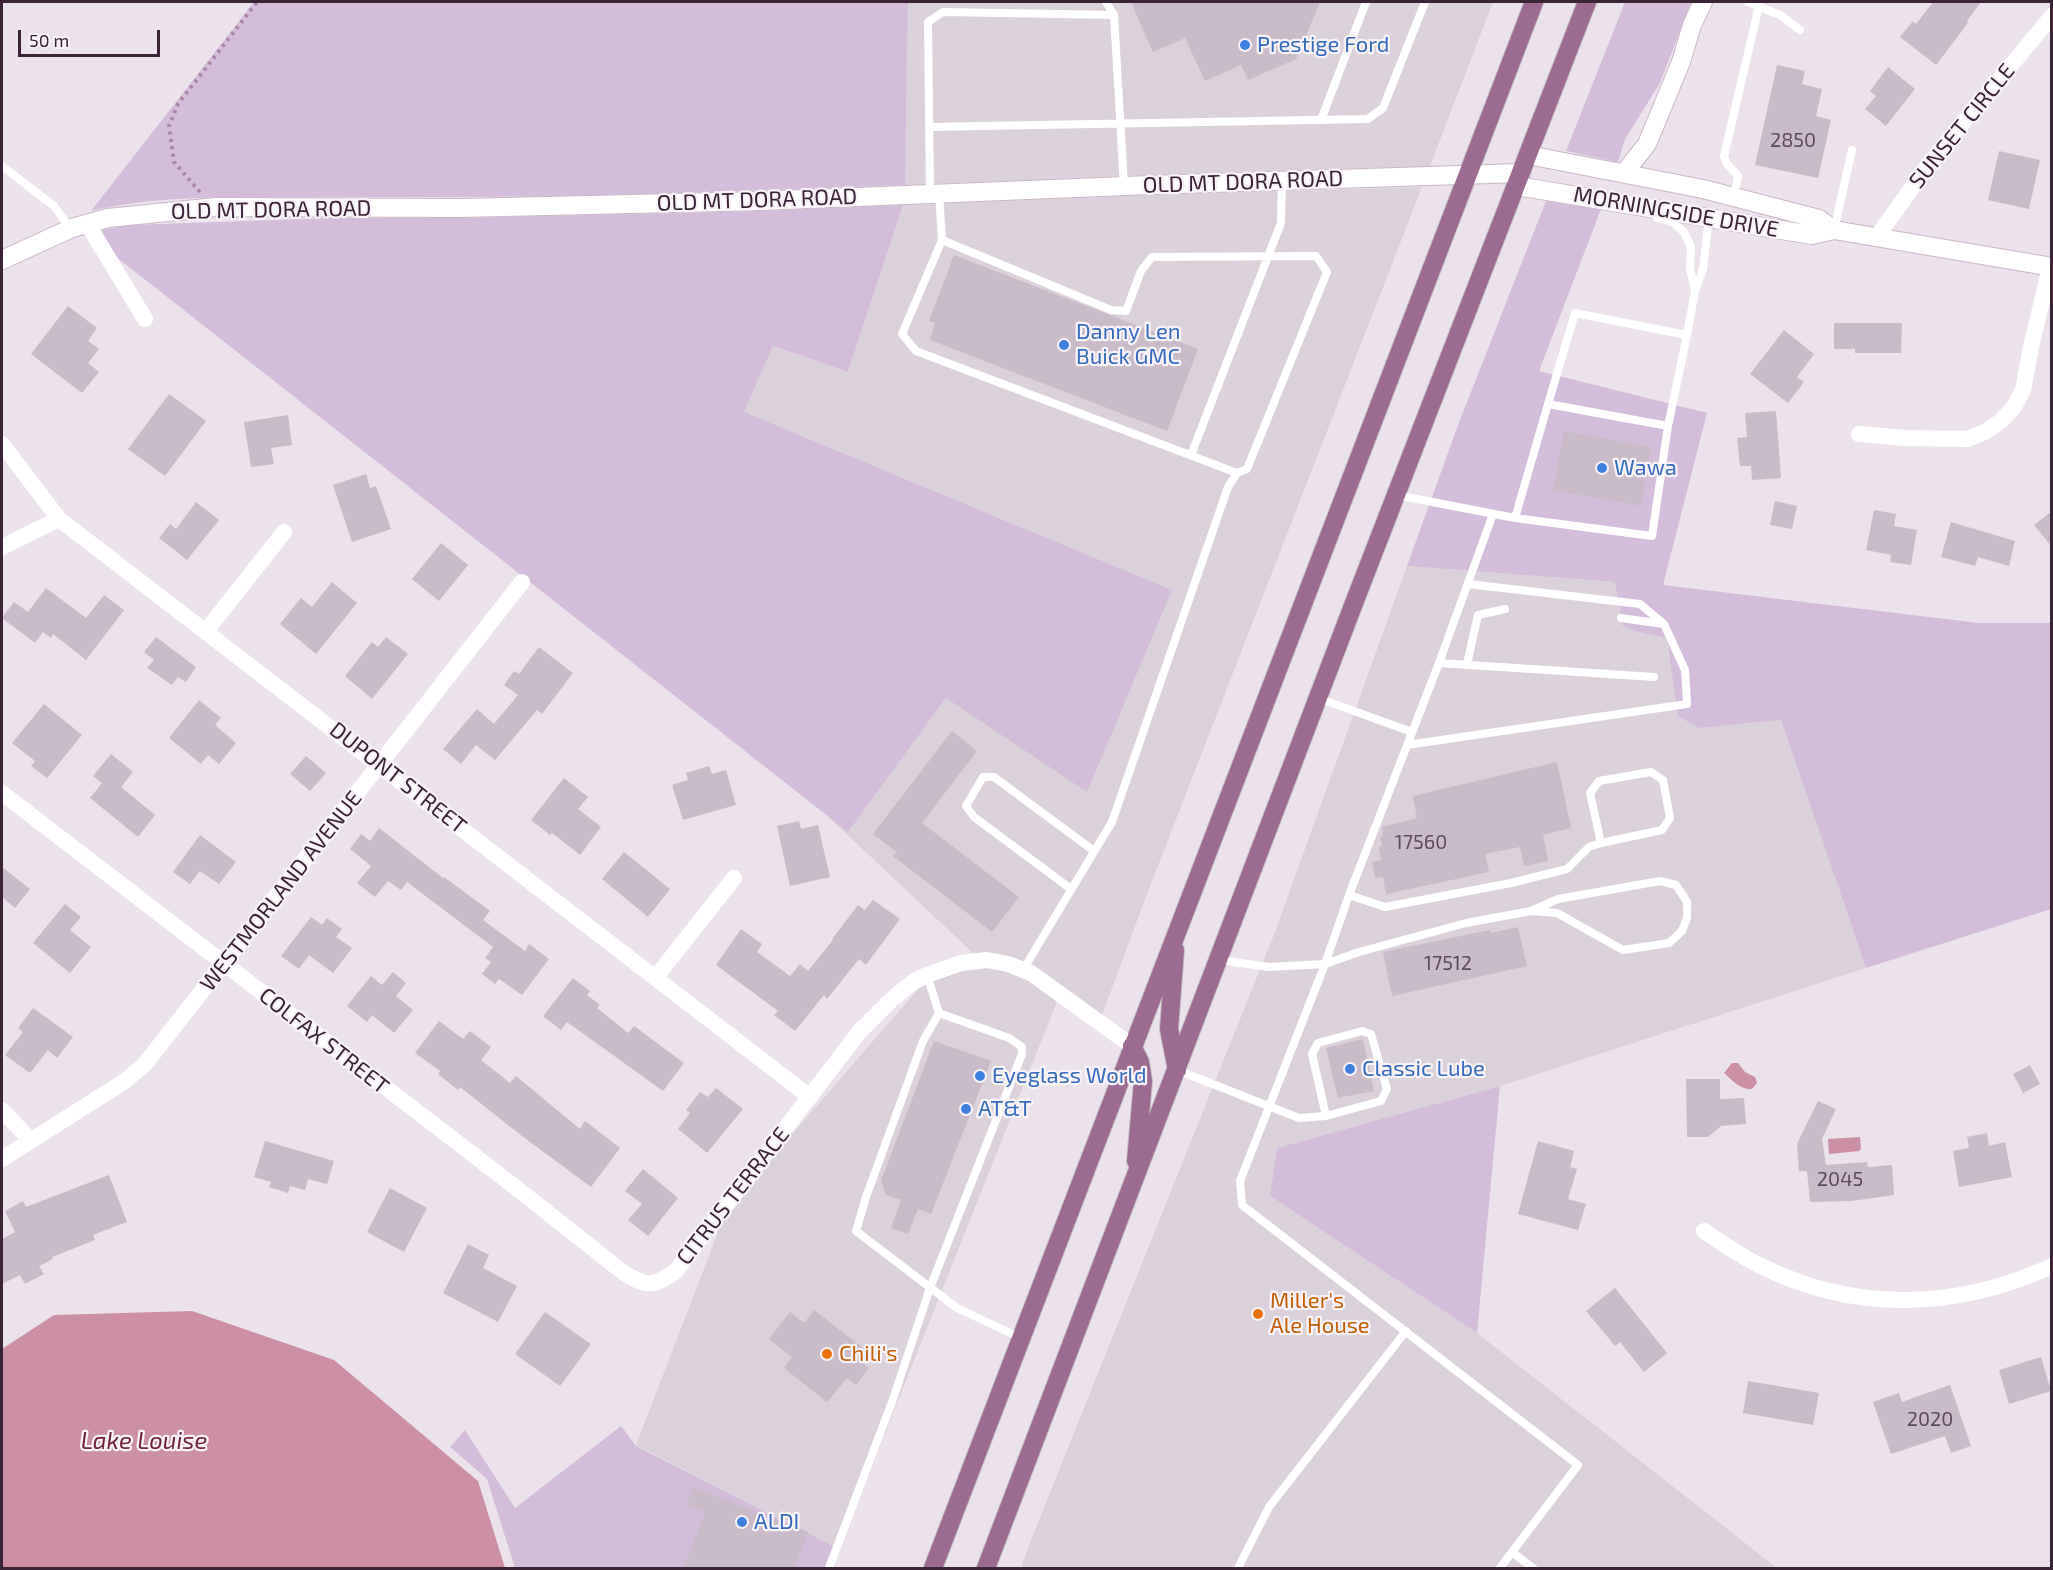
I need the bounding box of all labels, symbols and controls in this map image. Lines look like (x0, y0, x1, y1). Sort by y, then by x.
scale bar (21, 18, 164, 56)
text: 50 m (29, 29, 69, 51)
place label: Prestige Ford (1257, 32, 1389, 58)
marker: Prestige Ford (1238, 38, 1252, 52)
street label: SUNSET CIRCLE (1904, 58, 2020, 194)
house number: 2850 (1770, 128, 1816, 152)
street label: OLD MT DORA ROAD (1142, 165, 1344, 199)
street label: MORNINGSIDE DRIVE (1571, 181, 1781, 243)
street label: OLD MT DORA ROAD (656, 183, 858, 217)
street label: OLD MT DORA ROAD (171, 195, 371, 225)
place label: Danny Len Buick GMC (1076, 319, 1181, 370)
marker: Danny Len Buick GMC (1057, 338, 1071, 352)
place label: Wawa (1614, 455, 1677, 481)
marker: Wawa (1595, 461, 1609, 475)
street label: DUPONT STREET (324, 716, 472, 840)
street label: WESTMORLAND AVENUE (195, 786, 367, 996)
house number: 17560 (1395, 830, 1447, 854)
house number: 17512 (1424, 951, 1472, 975)
street label: COLFAX STREET (254, 982, 394, 1100)
place label: Classic Lube (1362, 1056, 1485, 1082)
marker: Classic Lube (1343, 1062, 1357, 1076)
place label: Eyeglass World (992, 1063, 1147, 1089)
marker: Eyeglass World (973, 1069, 987, 1083)
place label: AT&T (978, 1096, 1032, 1122)
marker: AT&T (959, 1102, 973, 1116)
street label: CITRUS TERRACE (671, 1122, 795, 1270)
house number: 2045 (1817, 1167, 1863, 1191)
place label: Miller's Ale House (1270, 1288, 1370, 1340)
marker: Miller's Ale House (1251, 1307, 1265, 1321)
place label: Chili's (839, 1341, 898, 1367)
marker: Chili's (820, 1347, 834, 1361)
house number: 2020 (1907, 1407, 1953, 1431)
water label: Lake Louise (81, 1427, 207, 1455)
place label: ALDI (754, 1509, 799, 1535)
marker: ALDI (735, 1515, 749, 1529)

